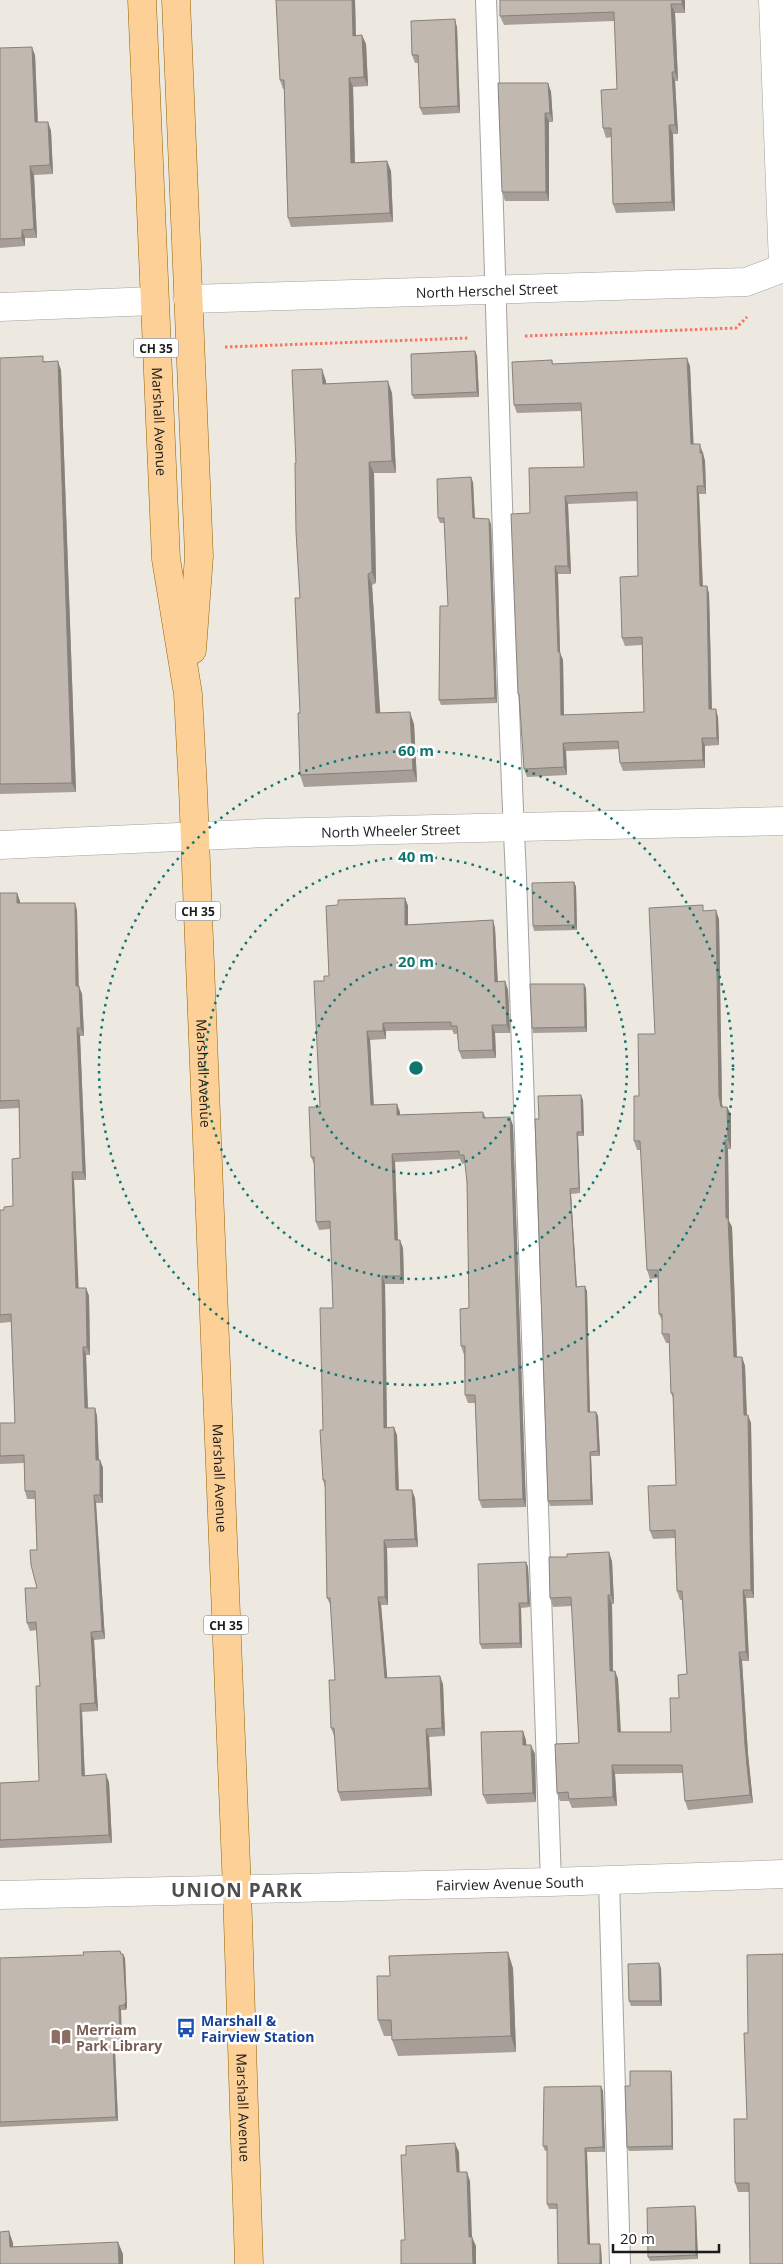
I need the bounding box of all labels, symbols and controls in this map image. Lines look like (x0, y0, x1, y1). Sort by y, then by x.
street label: North Herschel Street (416, 278, 558, 302)
road number: CH 35 (134, 338, 178, 358)
street label: Marshall Avenue (148, 367, 172, 476)
text: 60 m (398, 740, 434, 760)
street label: North Wheeler Street (321, 819, 460, 841)
text: 40 m (398, 846, 434, 866)
road number: CH 35 (176, 901, 220, 920)
text: 20 m (398, 951, 434, 971)
street label: Marshall Avenue (193, 1019, 216, 1128)
centre of rings (407, 1059, 425, 1077)
street label: Marshall Avenue (209, 1423, 232, 1533)
road number: CH 35 (204, 1616, 248, 1634)
street label: Fairview Avenue South (436, 1871, 584, 1894)
district label: UNION PARK (171, 1877, 303, 1903)
place label: Marshall & Fairview Station (201, 2011, 314, 2046)
bus stop icon: Marshall & Fairview Station (175, 2017, 197, 2039)
place label: Merriam Park Library (76, 2020, 162, 2055)
library icon: Merriam Park Library (50, 2026, 72, 2048)
street label: Marshall Avenue (233, 2053, 255, 2162)
scale bar (613, 2222, 719, 2254)
text: 20 m (620, 2228, 655, 2248)

